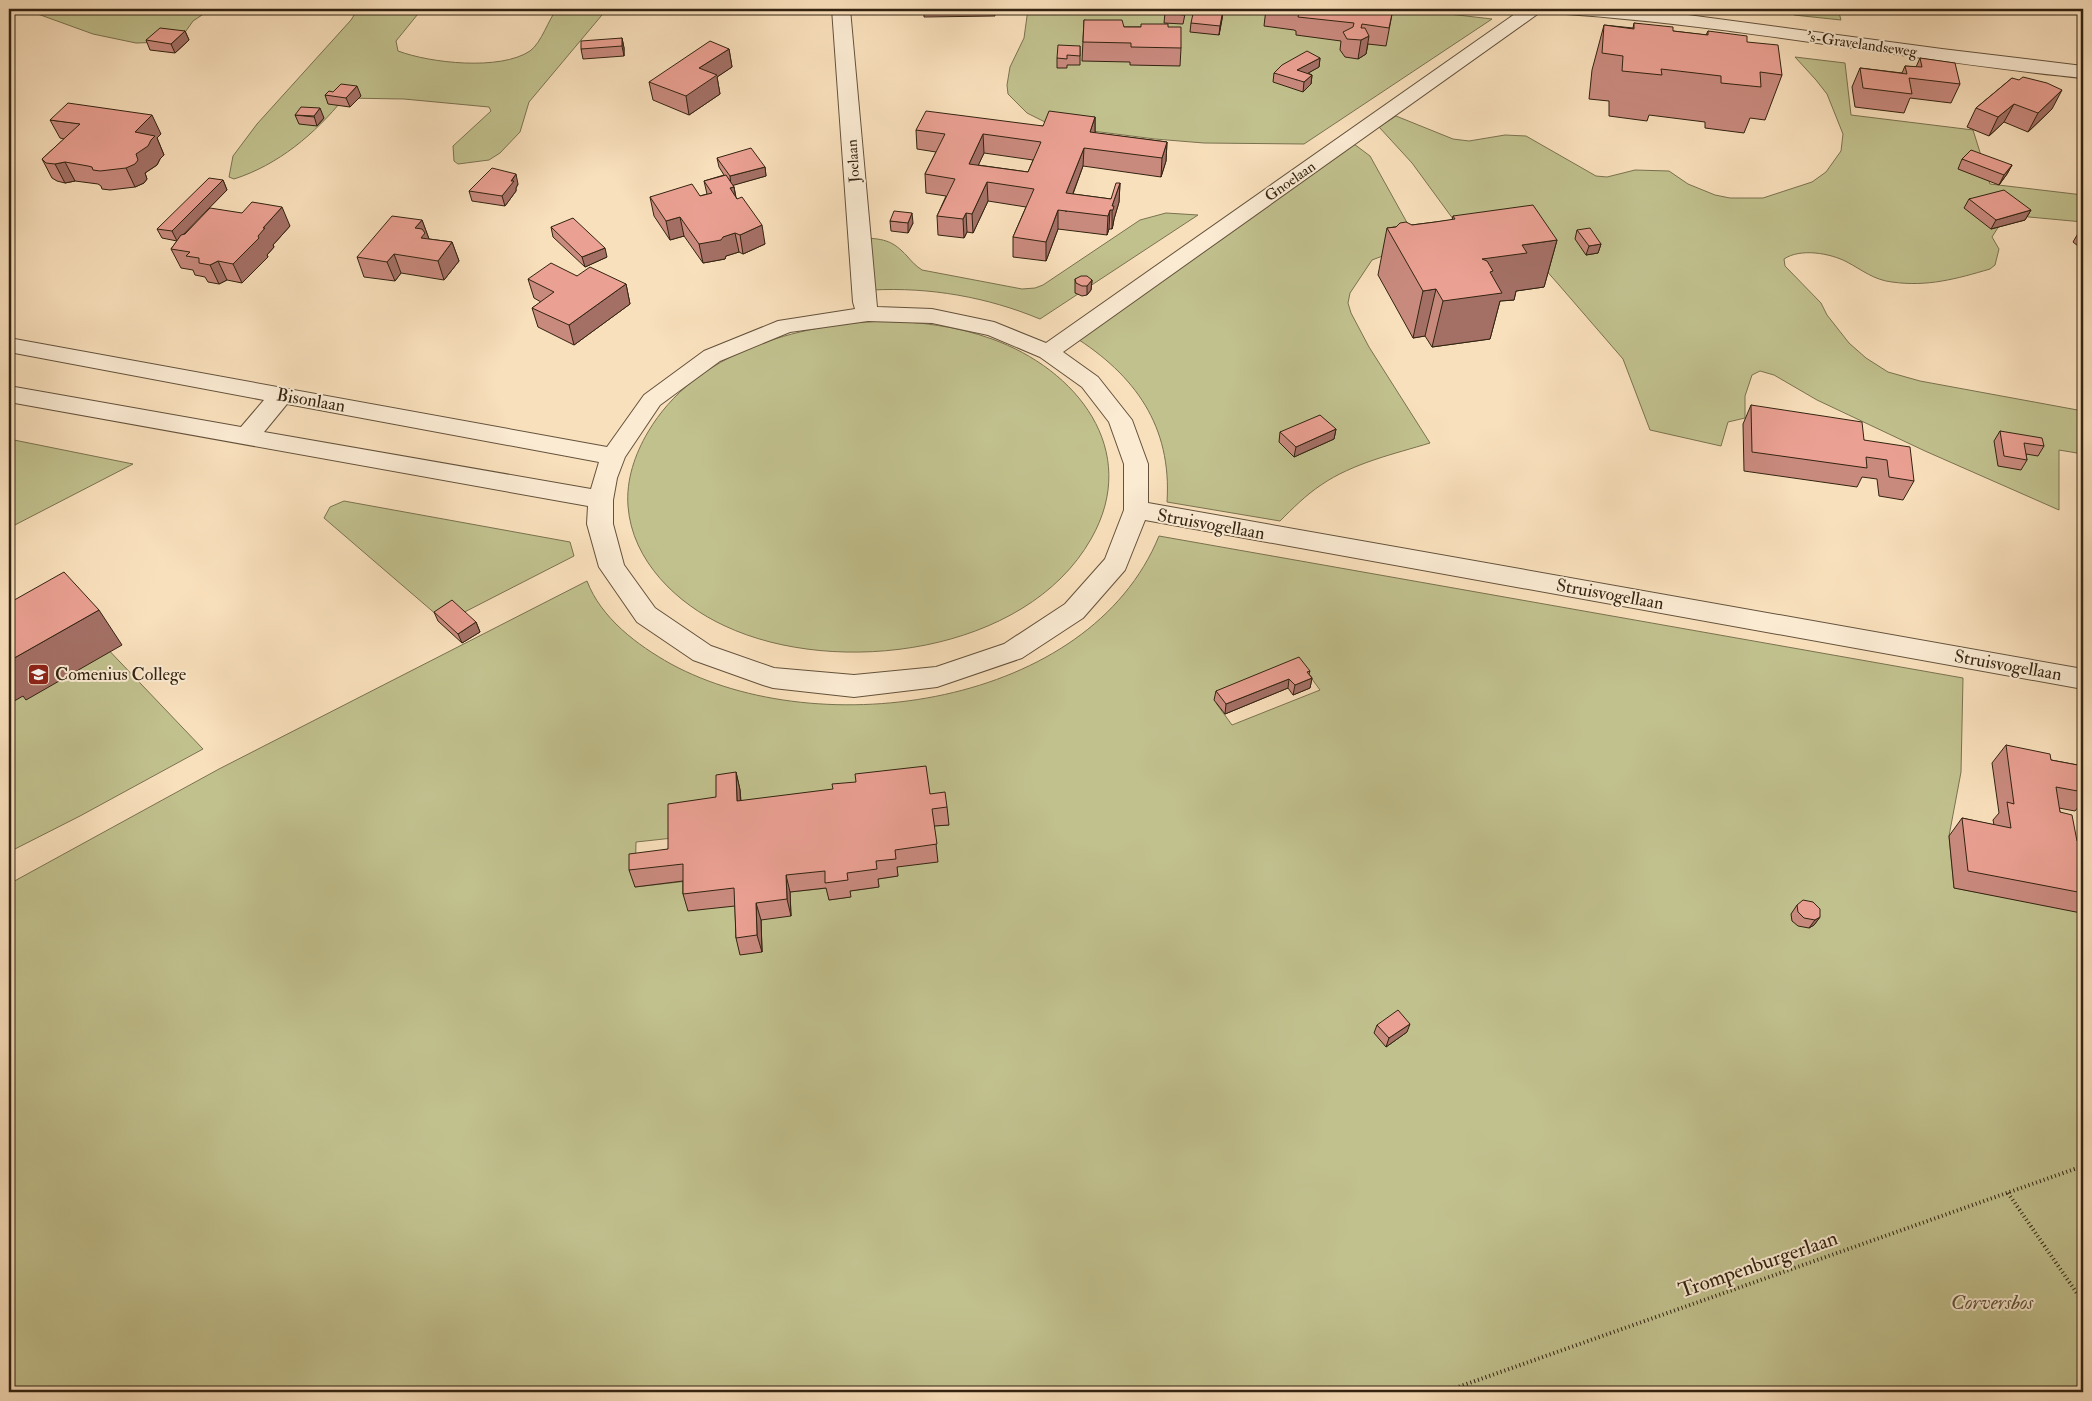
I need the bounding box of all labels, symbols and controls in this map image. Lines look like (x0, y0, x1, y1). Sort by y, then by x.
street label: 's-Gravelandseweg (1806, 27, 1919, 62)
street label: Joelaan (842, 138, 866, 184)
street label: Gnoelaan (1261, 157, 1320, 206)
street label: Bisonlaan (275, 383, 347, 418)
street label: Struisvogellaan (1155, 504, 1266, 545)
street label: Struisvogellaan (1554, 574, 1665, 615)
street label: Struisvogellaan (1952, 645, 2063, 686)
school or university icon: Comenius College (27, 662, 51, 686)
place label: Comenius College (55, 663, 187, 686)
street label: Trompenburgerlaan (1675, 1225, 1842, 1304)
park label: Corversbos (1951, 1289, 2034, 1316)

